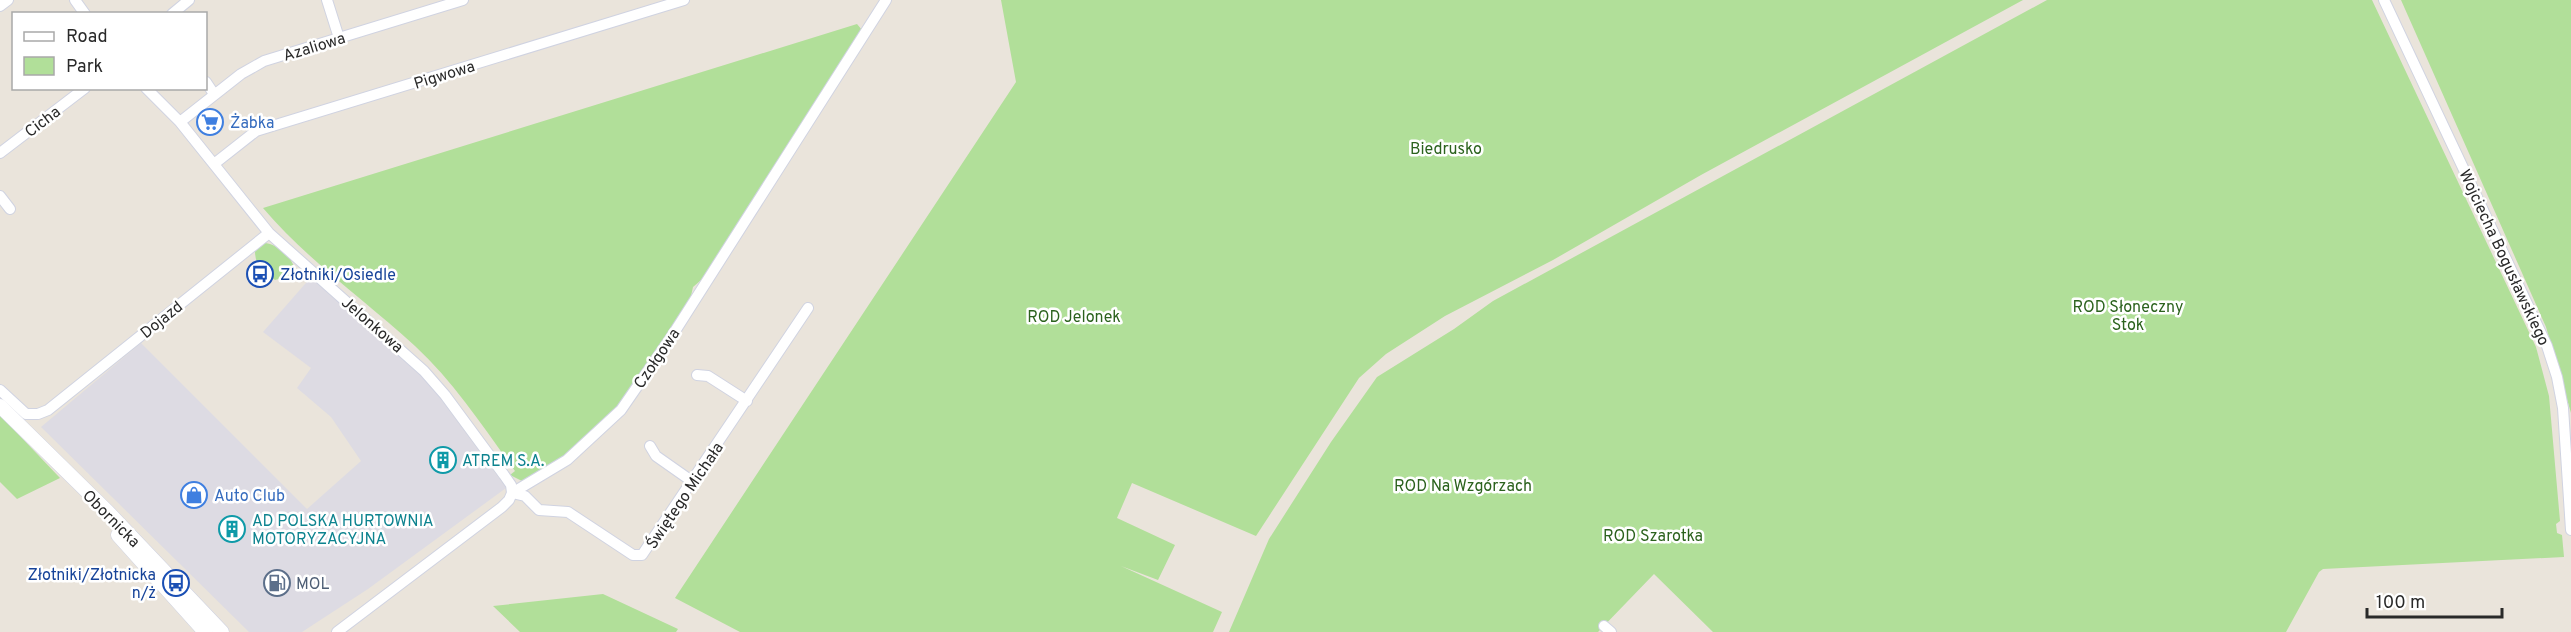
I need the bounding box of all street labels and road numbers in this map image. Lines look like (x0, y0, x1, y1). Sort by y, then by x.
street label: Azaliowa (281, 29, 348, 67)
street label: Pigwowa (412, 57, 478, 95)
street label: Cicha (21, 103, 65, 143)
street label: Wojciecha Bogusławskiego (2453, 166, 2553, 349)
street label: Jelonkowa (336, 293, 407, 358)
street label: Dojazd (137, 297, 188, 344)
street label: Czołgowa (630, 325, 685, 393)
street label: Świętego Michała (641, 438, 729, 553)
street label: Obornicka (78, 486, 144, 552)

